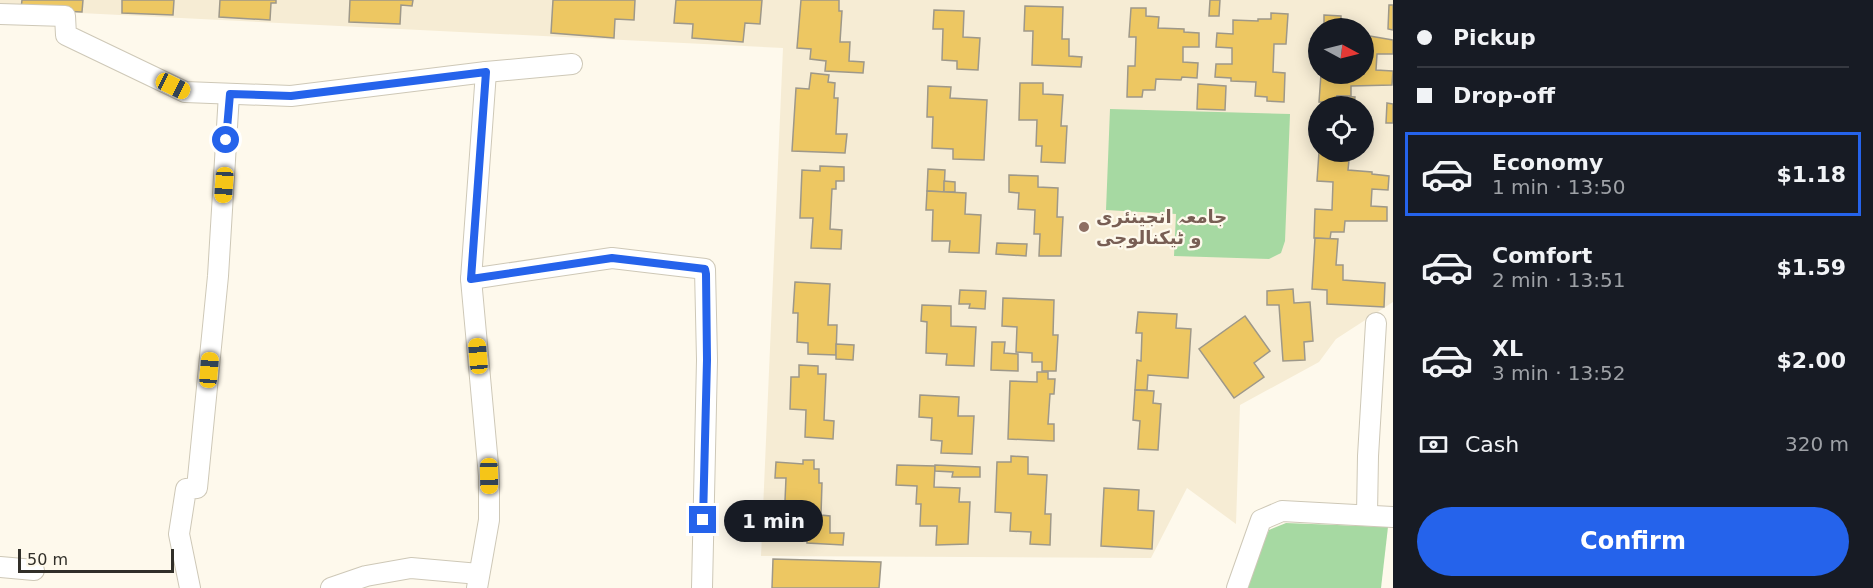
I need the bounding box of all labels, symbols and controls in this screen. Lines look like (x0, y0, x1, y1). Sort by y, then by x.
north arrow (1308, 18, 1374, 84)
map controls (1308, 18, 1374, 162)
text: Pickup (1453, 25, 1536, 50)
car (153, 70, 193, 102)
text: Drop-off (1453, 83, 1555, 108)
button: locate (1308, 96, 1374, 162)
route start (212, 126, 239, 153)
icon: car (1420, 147, 1474, 201)
text: Economy (1492, 150, 1603, 175)
text: $1.18 (1776, 162, 1846, 187)
car (214, 166, 234, 204)
text: 1 min · 13:50 (1492, 175, 1626, 199)
place label: جامعہ انجینئری و ٹیکنالوجی (1096, 206, 1227, 249)
marker: جامعہ انجینئری و ٹیکنالوجی (1077, 220, 1091, 234)
icon: car (1420, 240, 1474, 294)
text: Comfort (1492, 243, 1592, 268)
text: $1.59 (1776, 255, 1846, 280)
text: 2 min · 13:51 (1492, 268, 1626, 292)
icon: car (1420, 333, 1474, 387)
text: XL (1492, 336, 1523, 361)
car (467, 337, 489, 375)
text: $2.00 (1776, 348, 1846, 373)
car (198, 351, 220, 389)
text: 3 min · 13:52 (1492, 361, 1626, 385)
icon: cash (1417, 428, 1450, 461)
text: Cash (1465, 432, 1519, 457)
text: 320 m (1785, 432, 1849, 456)
car (480, 458, 498, 494)
callout: 1 min (724, 499, 823, 541)
route end (689, 506, 716, 533)
button: Confirm (1417, 507, 1849, 576)
text: 1 min (742, 509, 805, 533)
scale bar (18, 546, 174, 574)
text: 50 m (27, 550, 68, 569)

